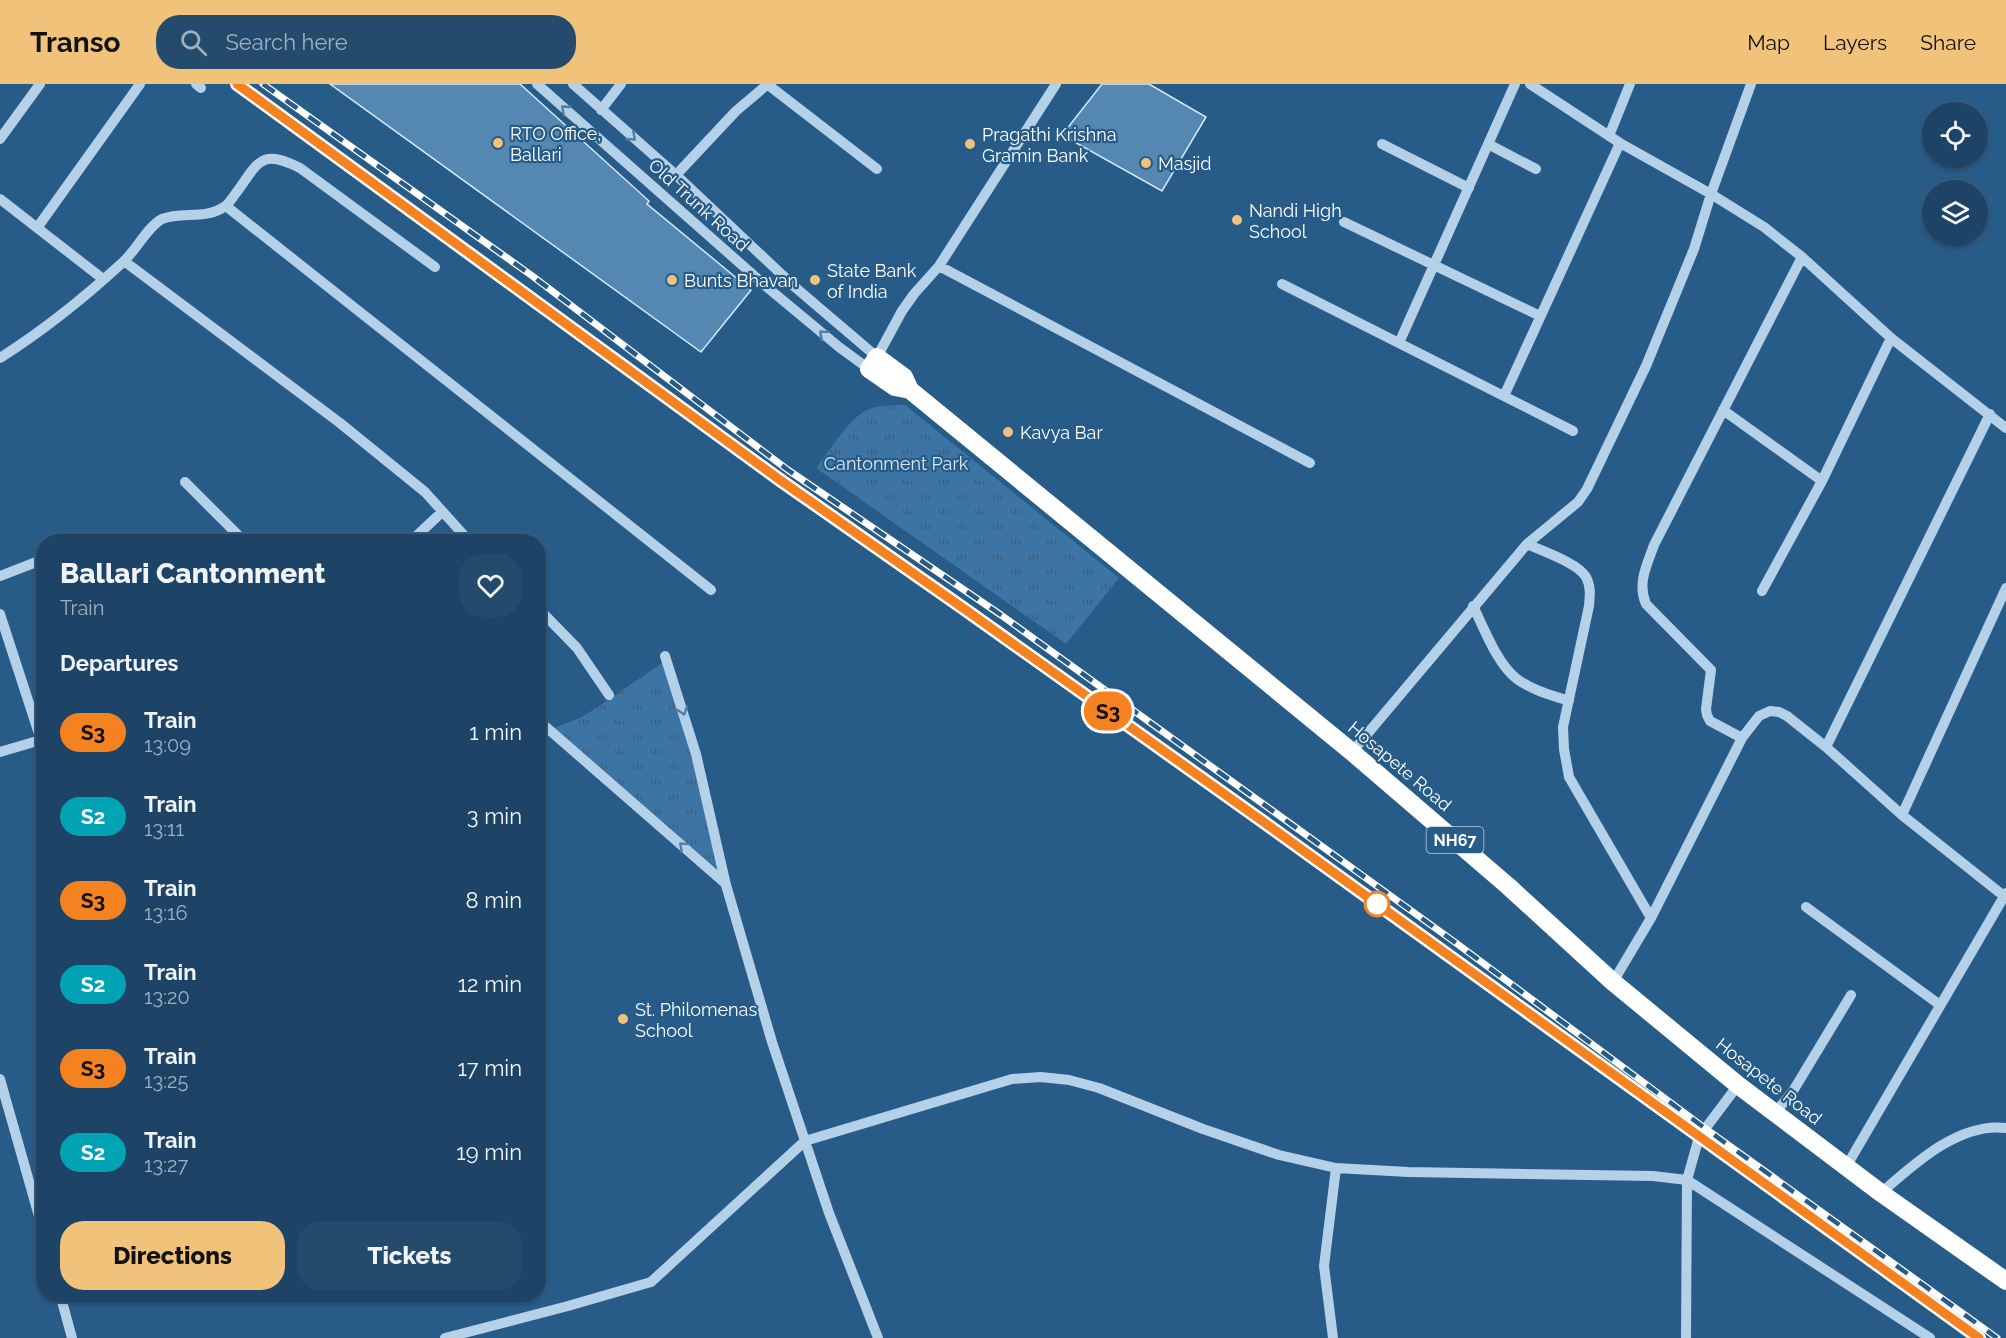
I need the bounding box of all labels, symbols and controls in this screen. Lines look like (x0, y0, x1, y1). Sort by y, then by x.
search box (156, 15, 576, 69)
text: Transo (30, 26, 120, 59)
icon: search (177, 26, 210, 59)
text: Search here (225, 29, 348, 55)
text: Map (1747, 30, 1790, 55)
text: Layers (1823, 30, 1887, 55)
text: Share (1920, 30, 1976, 55)
map controls (1922, 102, 1988, 246)
button: locate (1922, 102, 1988, 168)
one-way arrow (561, 105, 572, 116)
place label: RTO Office, Ballari (510, 123, 601, 165)
place label: Pragathi Krishna Gramin Bank (982, 124, 1117, 166)
one-way arrow (626, 130, 636, 141)
marker: RTO Office, Ballari (491, 136, 505, 150)
marker: Pragathi Krishna Gramin Bank (963, 137, 977, 151)
place label: Masjid (1158, 153, 1211, 174)
street label: Old Trunk Road (644, 154, 754, 256)
marker: Masjid (1139, 156, 1153, 170)
button: layers (1922, 180, 1988, 246)
place label: Nandi High School (1249, 200, 1342, 242)
marker: Nandi High School (1230, 213, 1244, 227)
place label: State Bank of India (827, 260, 917, 302)
place label: Bunts Bhavan (684, 270, 798, 291)
marker: Bunts Bhavan (665, 273, 679, 287)
marker: State Bank of India (808, 273, 822, 287)
one-way arrow (819, 330, 830, 341)
place label: Kavya Bar (1020, 422, 1103, 443)
marker: Kavya Bar (1001, 425, 1015, 439)
park label: Cantonment Park (824, 453, 969, 474)
button: heart (459, 554, 522, 617)
text: Ballari Cantonment (60, 557, 326, 590)
text: Train (60, 596, 104, 620)
text: Departures (60, 650, 178, 676)
line badge: S3 (1081, 692, 1135, 730)
text: S3 (1096, 699, 1120, 724)
one-way arrow (676, 705, 688, 716)
text: Train (144, 707, 197, 733)
street label: Hosapete Road (1344, 717, 1456, 815)
text: 1 min (469, 719, 522, 745)
text: S3 (81, 720, 105, 745)
text: 13:09 (144, 733, 191, 757)
text: Train (144, 791, 197, 817)
text: 3 min (467, 803, 522, 829)
text: S2 (81, 804, 105, 829)
text: 13:11 (144, 817, 184, 841)
road number: NH67 (1426, 827, 1484, 853)
one-way arrow (679, 842, 689, 853)
text: Train (144, 875, 197, 901)
text: 8 min (466, 887, 522, 913)
text: S3 (81, 888, 105, 913)
unlabelled marker (1364, 891, 1390, 917)
text: 13:16 (144, 901, 188, 925)
text: Train (144, 959, 197, 985)
text: 12 min (458, 971, 522, 997)
text: S2 (81, 972, 105, 997)
text: 13:20 (144, 985, 190, 1009)
place label: St. Philomenas School (635, 999, 757, 1041)
marker: St. Philomenas School (616, 1012, 630, 1026)
street label: Hosapete Road (1712, 1033, 1826, 1129)
text: Train (144, 1043, 197, 1069)
text: 17 min (457, 1055, 522, 1081)
text: S3 (81, 1056, 105, 1081)
text: 13:25 (144, 1069, 188, 1093)
text: Train (144, 1127, 197, 1153)
text: 19 min (456, 1139, 522, 1165)
text: S2 (81, 1140, 105, 1165)
text: 13:27 (144, 1153, 188, 1177)
button: Directions (60, 1221, 285, 1290)
button: Tickets (297, 1221, 522, 1290)

